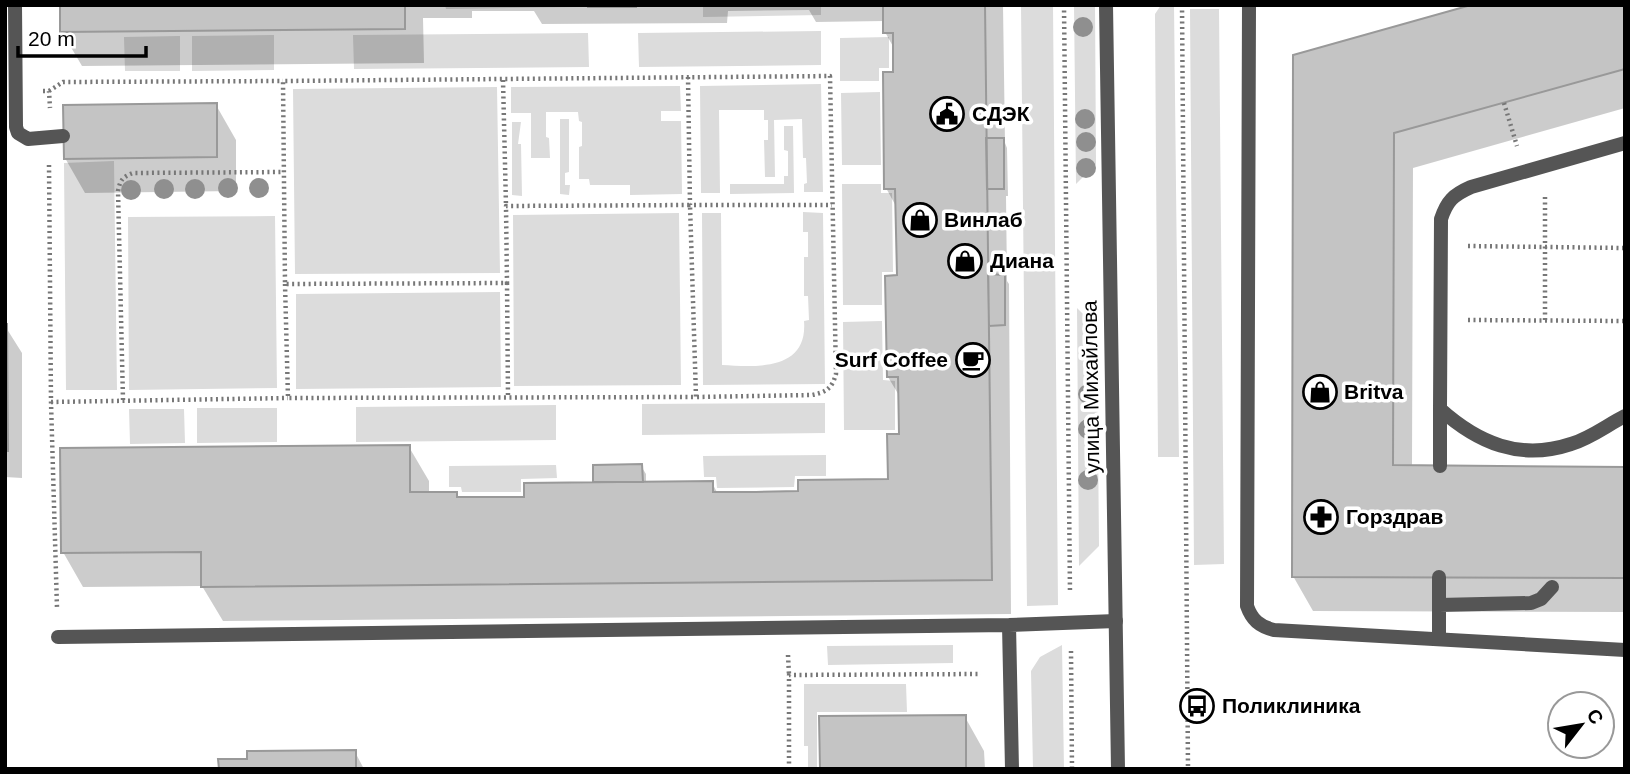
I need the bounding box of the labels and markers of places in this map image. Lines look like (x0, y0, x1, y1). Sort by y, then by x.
public building icon: СДЭК (928, 95, 966, 133)
place label: СДЭК (972, 102, 1030, 125)
shop icon: Винлаб (901, 201, 939, 239)
place label: Винлаб (944, 208, 1023, 231)
shop icon: Диана (946, 242, 984, 280)
place label: Диана (990, 249, 1054, 272)
cafe icon: Surf Coffee (954, 341, 992, 379)
place label: Surf Coffee (835, 348, 948, 371)
shop icon: Britva (1301, 373, 1339, 411)
place label: Britva (1344, 380, 1404, 403)
pharmacy icon: Горздрав (1302, 498, 1340, 536)
place label: Горздрав (1346, 505, 1444, 528)
bus stop icon: Поликлиника (1178, 687, 1216, 725)
place label: Поликлиника (1222, 694, 1361, 717)

